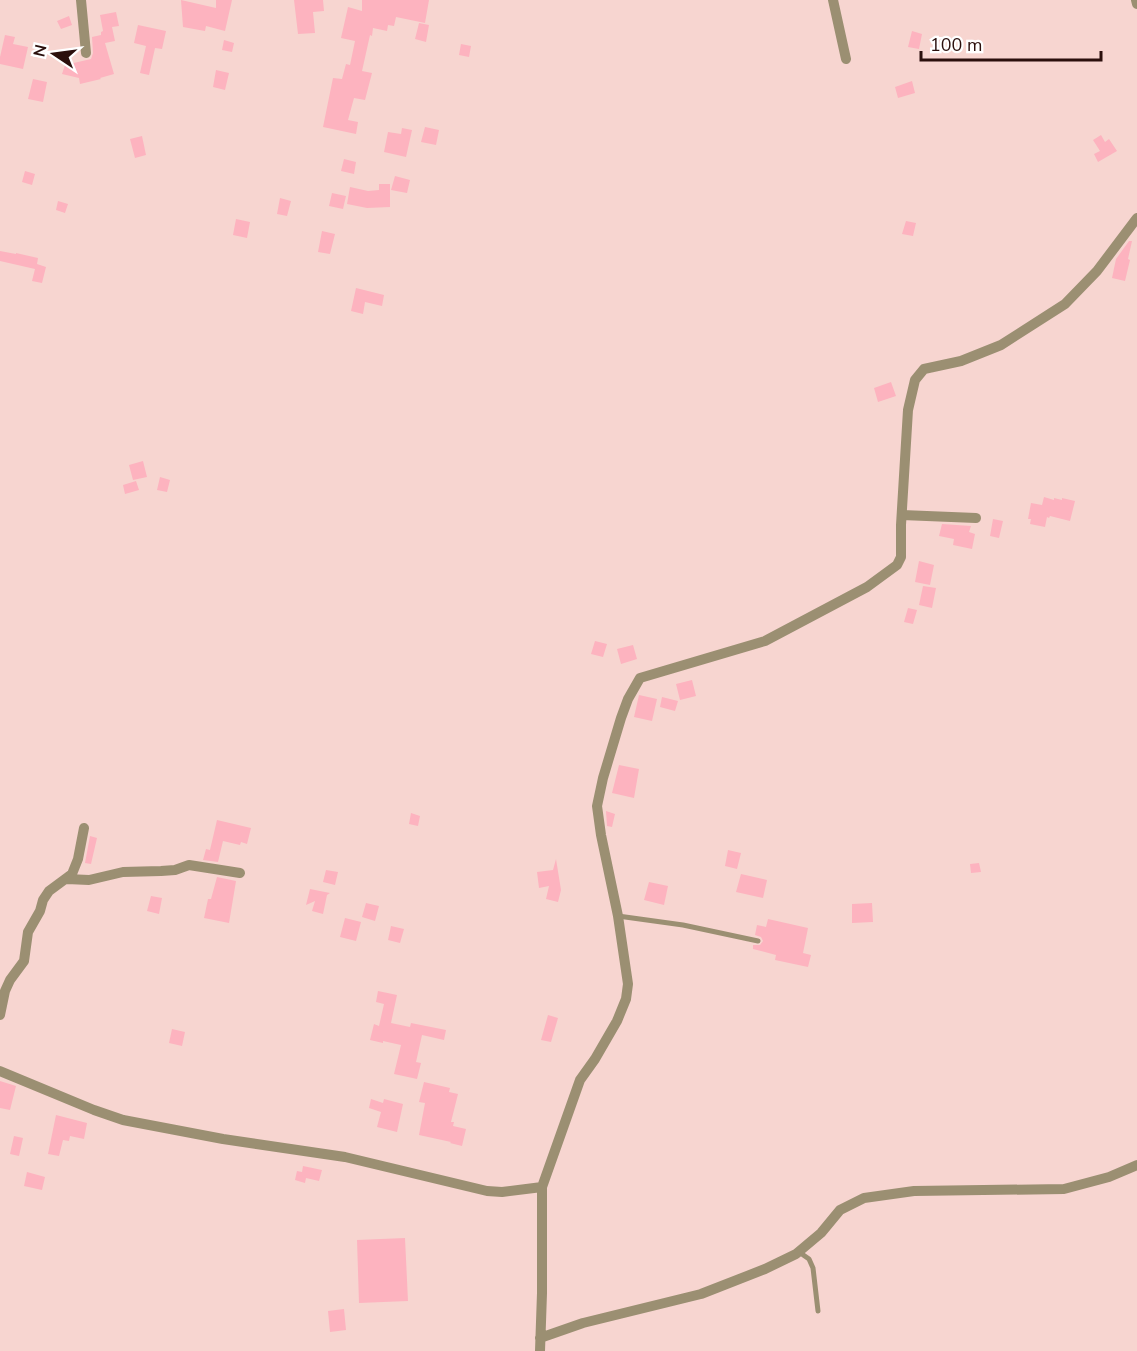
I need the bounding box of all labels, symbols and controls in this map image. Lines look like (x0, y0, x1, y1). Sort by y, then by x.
north arrow (24, 24, 84, 84)
scale bar (921, 24, 1101, 62)
text: 100 m (930, 33, 982, 57)
text: N (28, 43, 52, 59)

